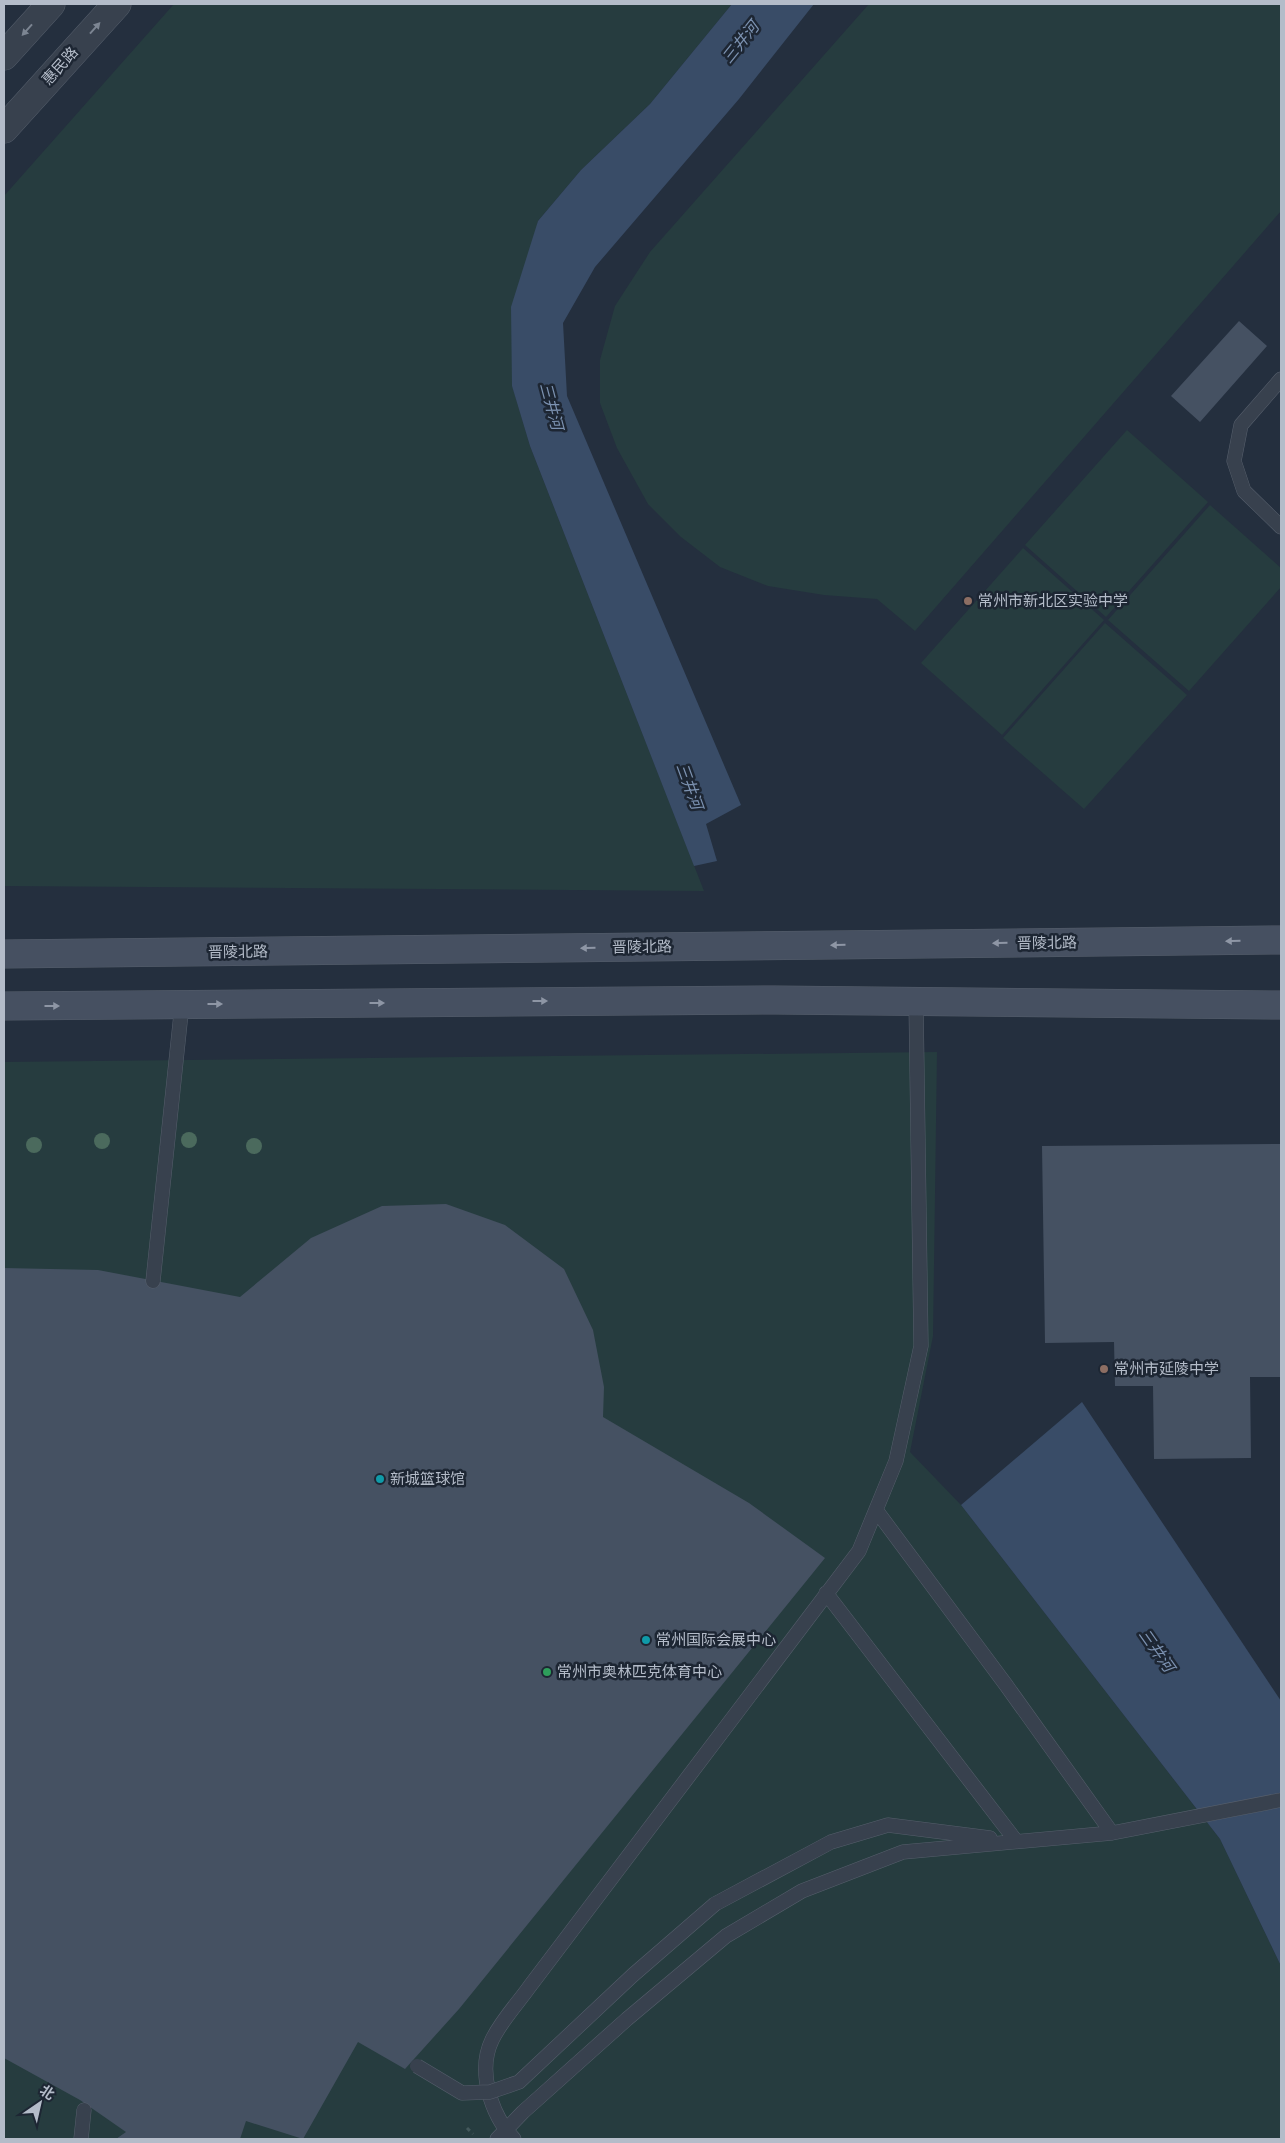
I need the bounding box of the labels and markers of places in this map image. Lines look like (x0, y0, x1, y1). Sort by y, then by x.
place label: 常州市新北区实验中学 (978, 591, 1128, 612)
marker: 常州市新北区实验中学 (962, 595, 974, 607)
place label: 常州市延陵中学 (1114, 1359, 1219, 1380)
marker: 常州市延陵中学 (1098, 1363, 1110, 1375)
place label: 新城篮球馆 (390, 1469, 465, 1490)
marker: 新城篮球馆 (374, 1473, 386, 1485)
place label: 常州国际会展中心 (656, 1630, 776, 1651)
marker: 常州国际会展中心 (640, 1634, 652, 1646)
place label: 常州市奥林匹克体育中心 (557, 1662, 722, 1683)
marker: 常州市奥林匹克体育中心 (541, 1666, 553, 1678)

